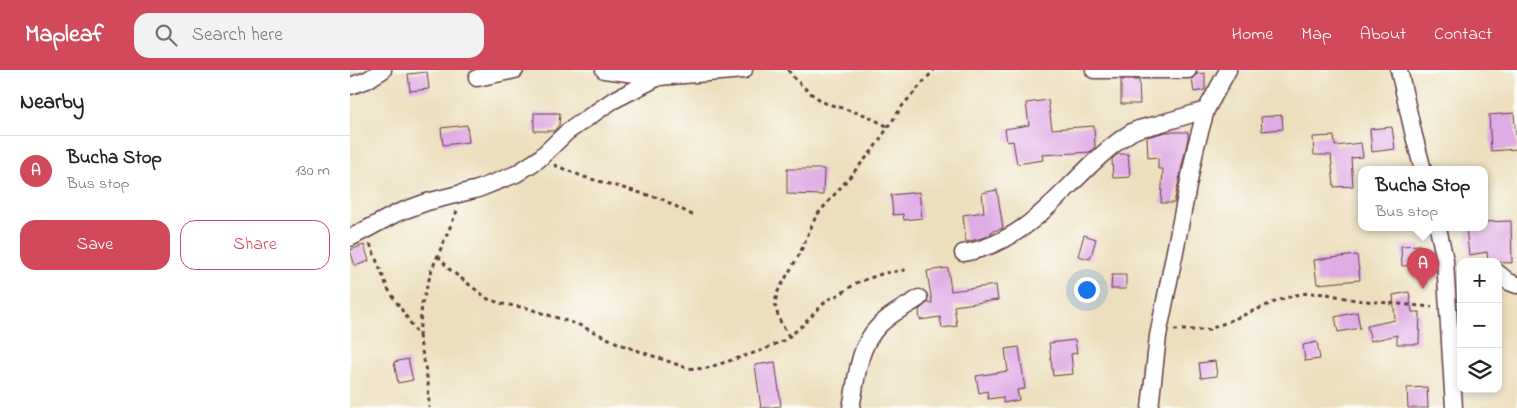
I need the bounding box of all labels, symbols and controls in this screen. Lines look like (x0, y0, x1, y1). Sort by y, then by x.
search box (134, 13, 484, 58)
text: Mapleaf (25, 18, 104, 53)
icon: search (152, 21, 180, 49)
text: Search here (192, 22, 283, 49)
text: Home (1232, 22, 1273, 48)
text: Map (1301, 22, 1332, 48)
text: About (1360, 22, 1406, 48)
text: Contact (1434, 22, 1492, 48)
text: Nearby (20, 88, 84, 118)
text: Bucha Stop (67, 145, 162, 172)
text: A (31, 159, 41, 183)
text: 130 m (295, 159, 330, 183)
popup (1358, 166, 1488, 231)
text: Bus stop (67, 172, 130, 196)
text: Bucha Stop (1376, 173, 1470, 200)
text: Bus stop (1376, 200, 1438, 224)
button: Save (20, 220, 170, 270)
button: Share (180, 220, 330, 270)
pin: A (1407, 248, 1439, 289)
map controls (1457, 258, 1502, 393)
button: + (1457, 258, 1502, 303)
your location (1074, 277, 1100, 303)
button: − (1457, 303, 1502, 348)
button: layers (1457, 348, 1502, 393)

